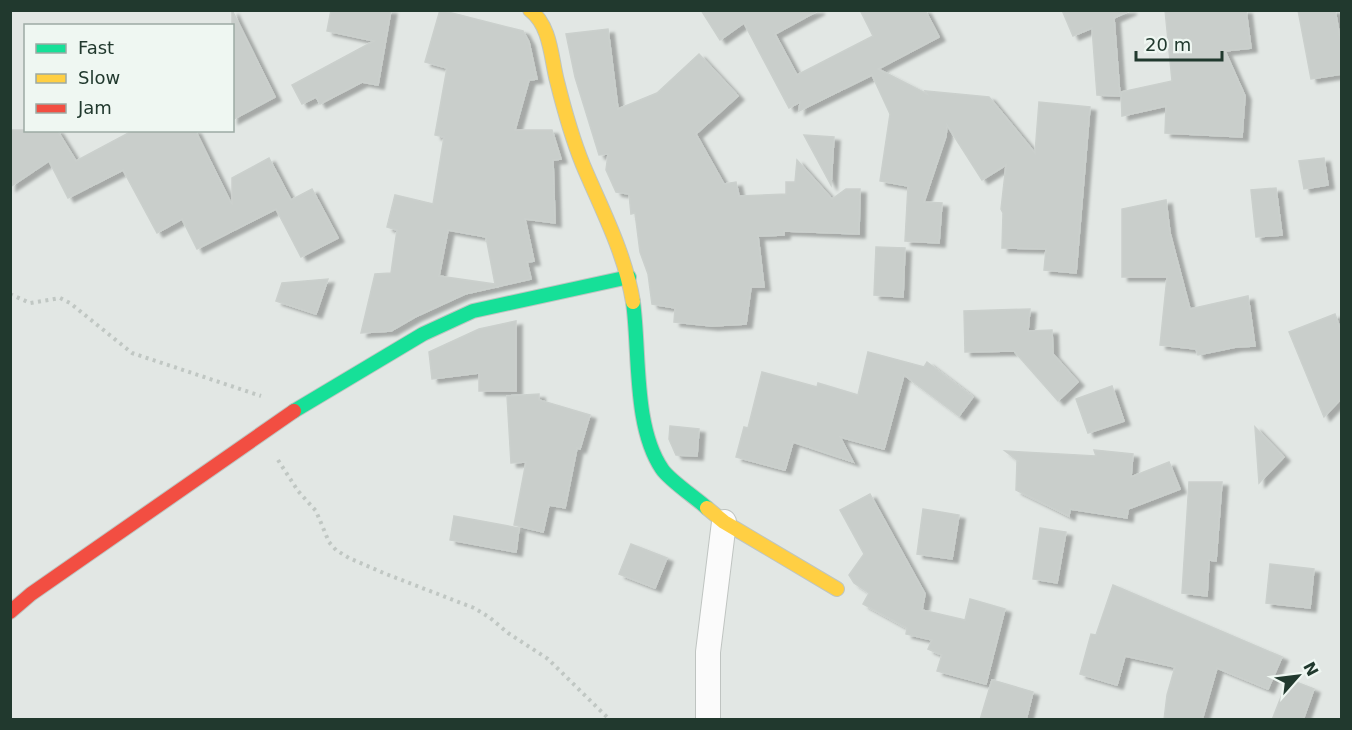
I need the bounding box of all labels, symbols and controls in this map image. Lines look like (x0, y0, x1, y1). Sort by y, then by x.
legend (24, 24, 234, 132)
scale bar (1136, 24, 1222, 62)
text: 20 m (1145, 34, 1191, 55)
text: Fast (78, 37, 114, 58)
text: Slow (78, 67, 120, 88)
text: Jam (77, 97, 112, 118)
north arrow (1268, 646, 1328, 706)
text: N (1299, 659, 1322, 680)

